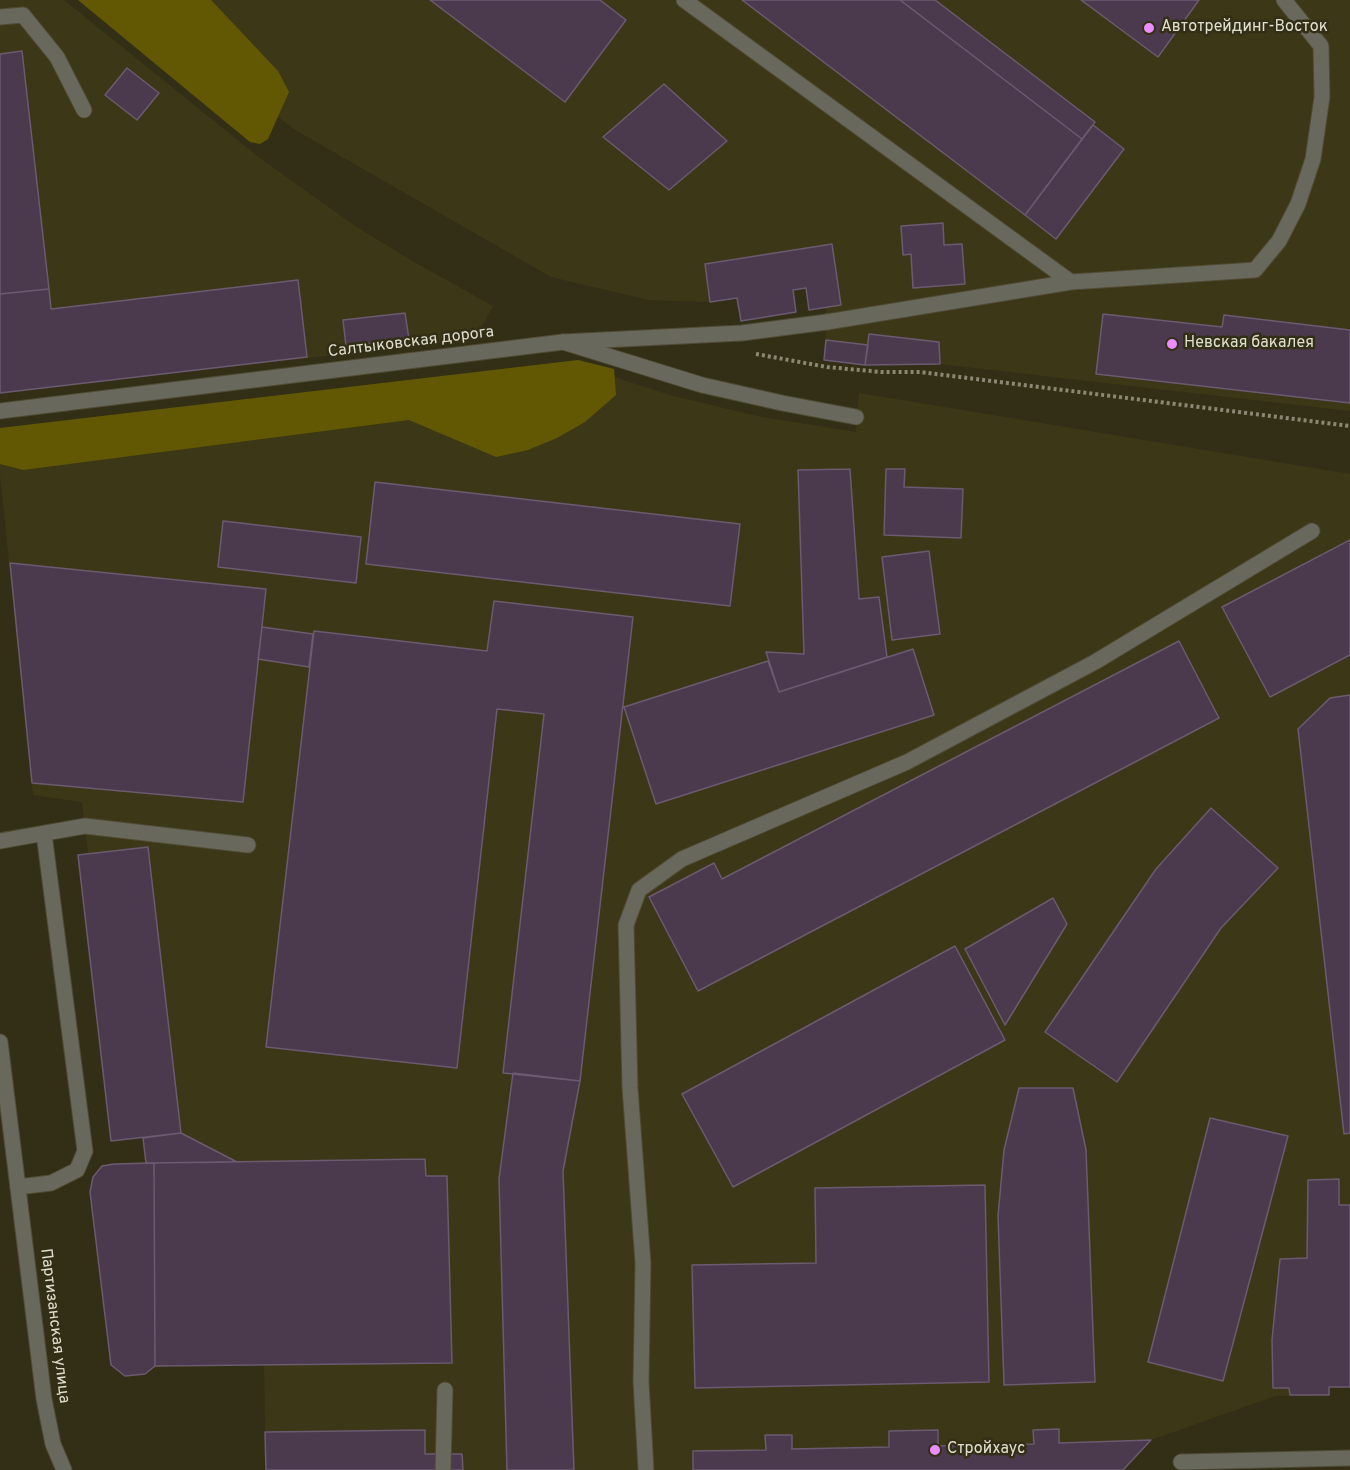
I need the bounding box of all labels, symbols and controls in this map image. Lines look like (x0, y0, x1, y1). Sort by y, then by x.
place label: Автотрейдинг-Восток (1161, 18, 1328, 38)
marker: Автотрейдинг-Восток (1142, 21, 1156, 35)
street label: Салтыковская дорога (327, 323, 495, 363)
place label: Невская бакалея (1184, 334, 1314, 354)
marker: Невская бакалея (1165, 337, 1179, 351)
street label: Партизанская улица (35, 1247, 73, 1405)
place label: Стройхаус (947, 1440, 1025, 1460)
marker: Стройхаус (928, 1443, 942, 1457)

